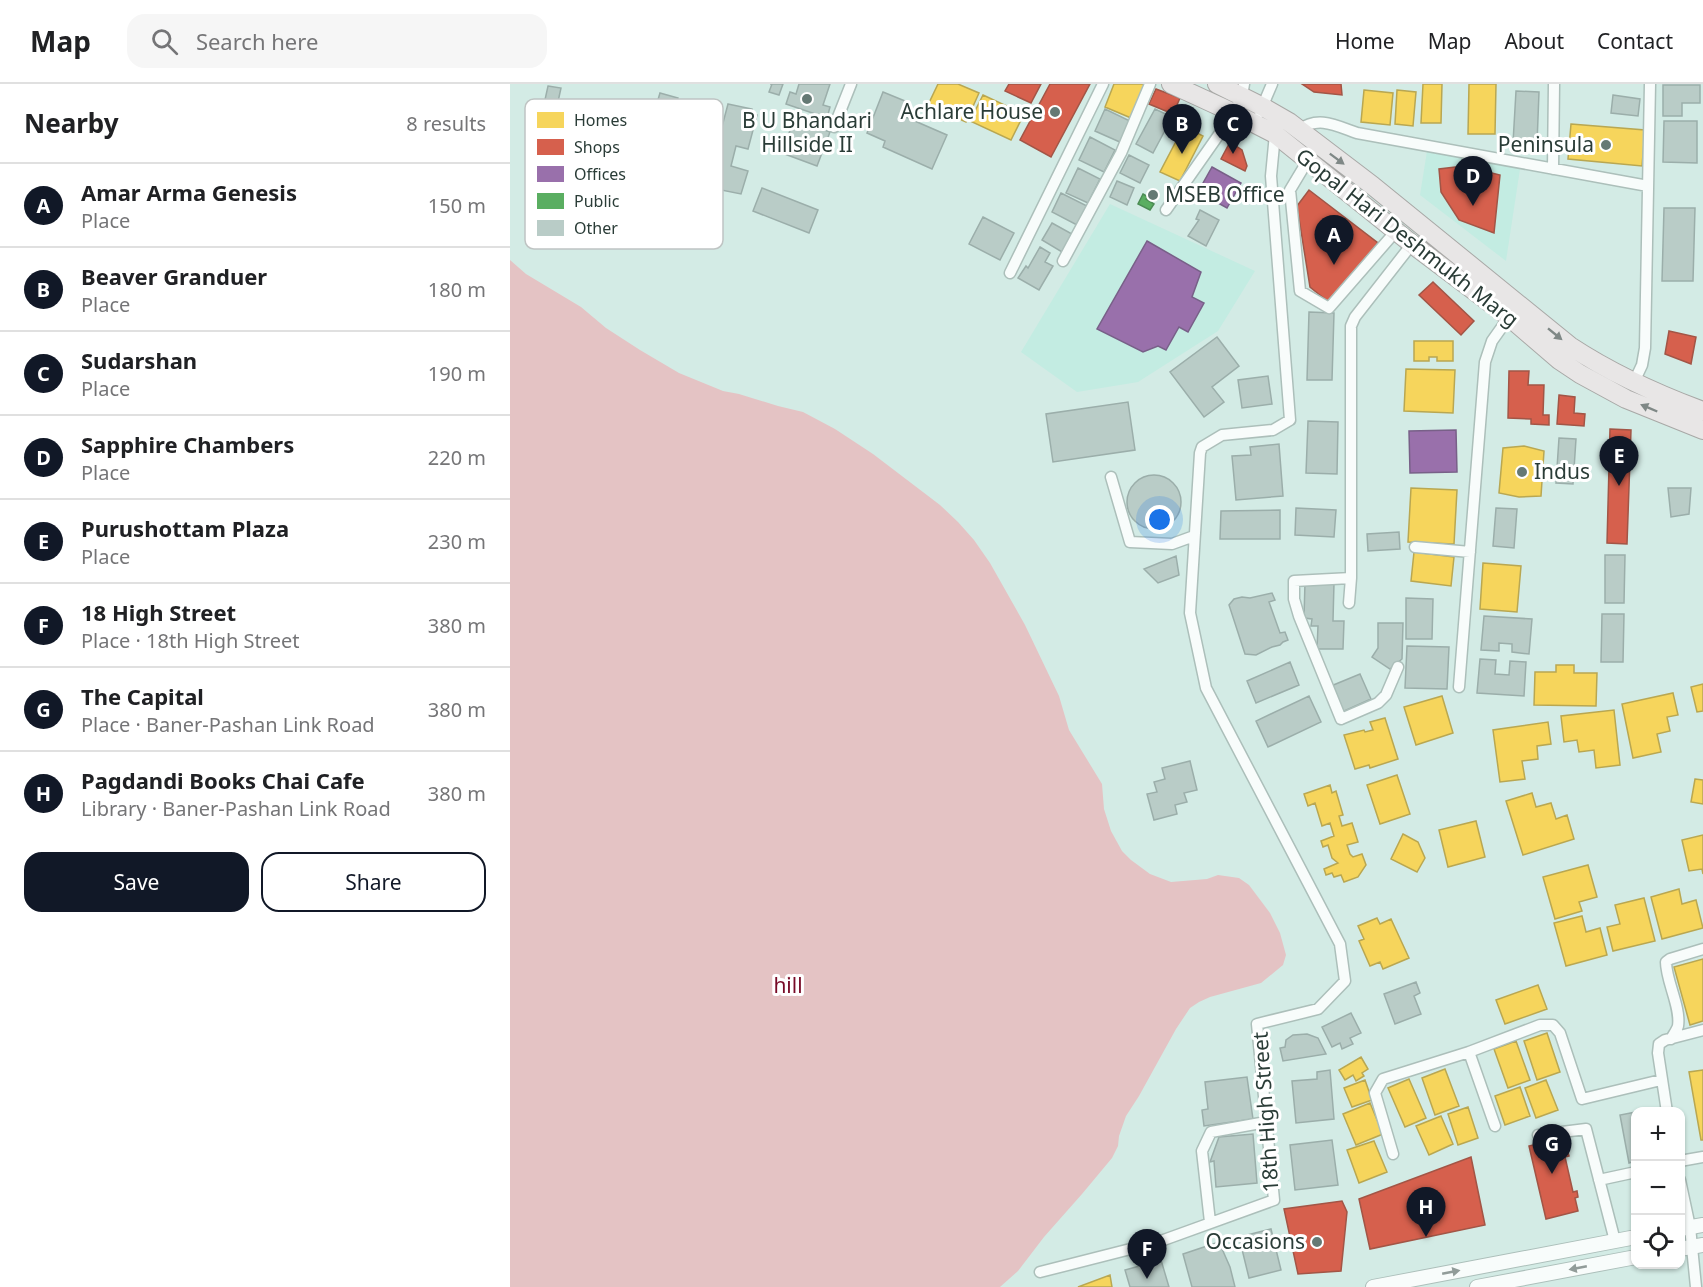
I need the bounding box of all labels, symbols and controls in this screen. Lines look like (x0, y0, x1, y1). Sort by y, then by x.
search box (127, 14, 547, 68)
text: Map (30, 22, 91, 60)
icon: search (148, 25, 181, 58)
text: Search here (196, 26, 318, 56)
text: Home (1335, 27, 1395, 55)
text: Map (1428, 27, 1471, 55)
text: About (1504, 27, 1564, 55)
text: Contact (1597, 27, 1673, 55)
marker: B U Bhandari Hillside II (800, 92, 814, 106)
place label: Achlare House (901, 97, 1043, 125)
legend (525, 99, 723, 249)
pin: B (1162, 104, 1202, 154)
pin: C (1214, 104, 1252, 154)
text: Nearby (24, 105, 119, 141)
marker: Achlare House (1048, 105, 1062, 119)
place label: B U Bhandari Hillside II (742, 106, 872, 158)
text: Homes (574, 109, 627, 131)
text: 8 results (406, 110, 486, 137)
place label: Peninsula (1498, 130, 1594, 158)
text: Shops (574, 136, 620, 158)
marker: Peninsula (1599, 138, 1613, 152)
street label: Gopal Hari Deshmukh Marg (1291, 143, 1523, 333)
one-way arrow (1329, 153, 1345, 165)
pin: D (1454, 156, 1492, 206)
text: Offices (574, 163, 626, 185)
text: Amar Arma Genesis (81, 177, 297, 207)
place label: MSEB Office (1165, 180, 1285, 208)
marker: MSEB Office (1146, 188, 1160, 202)
text: Public (574, 190, 620, 212)
text: A (37, 192, 50, 219)
text: 150 m (428, 192, 486, 219)
text: Place (81, 207, 130, 234)
pin: A (1314, 216, 1354, 265)
text: Other (574, 217, 618, 239)
text: Beaver Granduer (81, 261, 267, 291)
text: B (37, 276, 50, 303)
text: 180 m (428, 276, 486, 303)
text: Place (81, 291, 130, 318)
one-way arrow (1547, 327, 1563, 340)
text: Sudarshan (81, 345, 197, 375)
text: C (37, 360, 50, 387)
text: 190 m (428, 360, 486, 387)
text: Place (81, 375, 130, 402)
one-way arrow (1640, 403, 1658, 412)
text: Sapphire Chambers (81, 429, 294, 459)
pin: E (1600, 436, 1638, 486)
text: D (36, 444, 51, 471)
text: 220 m (428, 444, 486, 471)
place label: Indus (1534, 457, 1590, 485)
text: Place (81, 459, 130, 486)
marker: Indus (1515, 465, 1529, 479)
your location (1145, 505, 1174, 534)
text: Purushottam Plaza (81, 513, 289, 543)
text: E (38, 528, 49, 555)
text: 230 m (428, 528, 486, 555)
text: Place (81, 543, 130, 570)
text: 18 High Street (81, 597, 236, 627)
text: F (38, 612, 49, 639)
text: 380 m (428, 612, 486, 639)
text: Place · 18th High Street (81, 627, 299, 654)
text: The Capital (81, 681, 204, 711)
text: G (36, 696, 51, 723)
text: 380 m (428, 696, 486, 723)
text: Place · Baner-Pashan Link Road (81, 711, 375, 738)
text: Pagdandi Books Chai Cafe (81, 765, 365, 795)
text: H (36, 780, 51, 807)
text: 380 m (428, 780, 486, 807)
text: Library · Baner-Pashan Link Road (81, 795, 391, 822)
button: Save (24, 852, 249, 912)
button: Share (261, 852, 486, 912)
park label: hill (773, 971, 803, 999)
street label: 18th High Street (1245, 1030, 1285, 1193)
map controls (1631, 1107, 1685, 1269)
button: + (1631, 1107, 1685, 1161)
pin: G (1532, 1124, 1572, 1174)
button: − (1631, 1161, 1685, 1215)
pin: H (1406, 1188, 1446, 1237)
button: locate (1631, 1215, 1685, 1269)
place label: Occasions (1205, 1227, 1305, 1255)
pin: F (1128, 1230, 1166, 1279)
marker: Occasions (1310, 1235, 1324, 1249)
one-way arrow (1568, 1264, 1587, 1273)
one-way arrow (1441, 1267, 1460, 1276)

